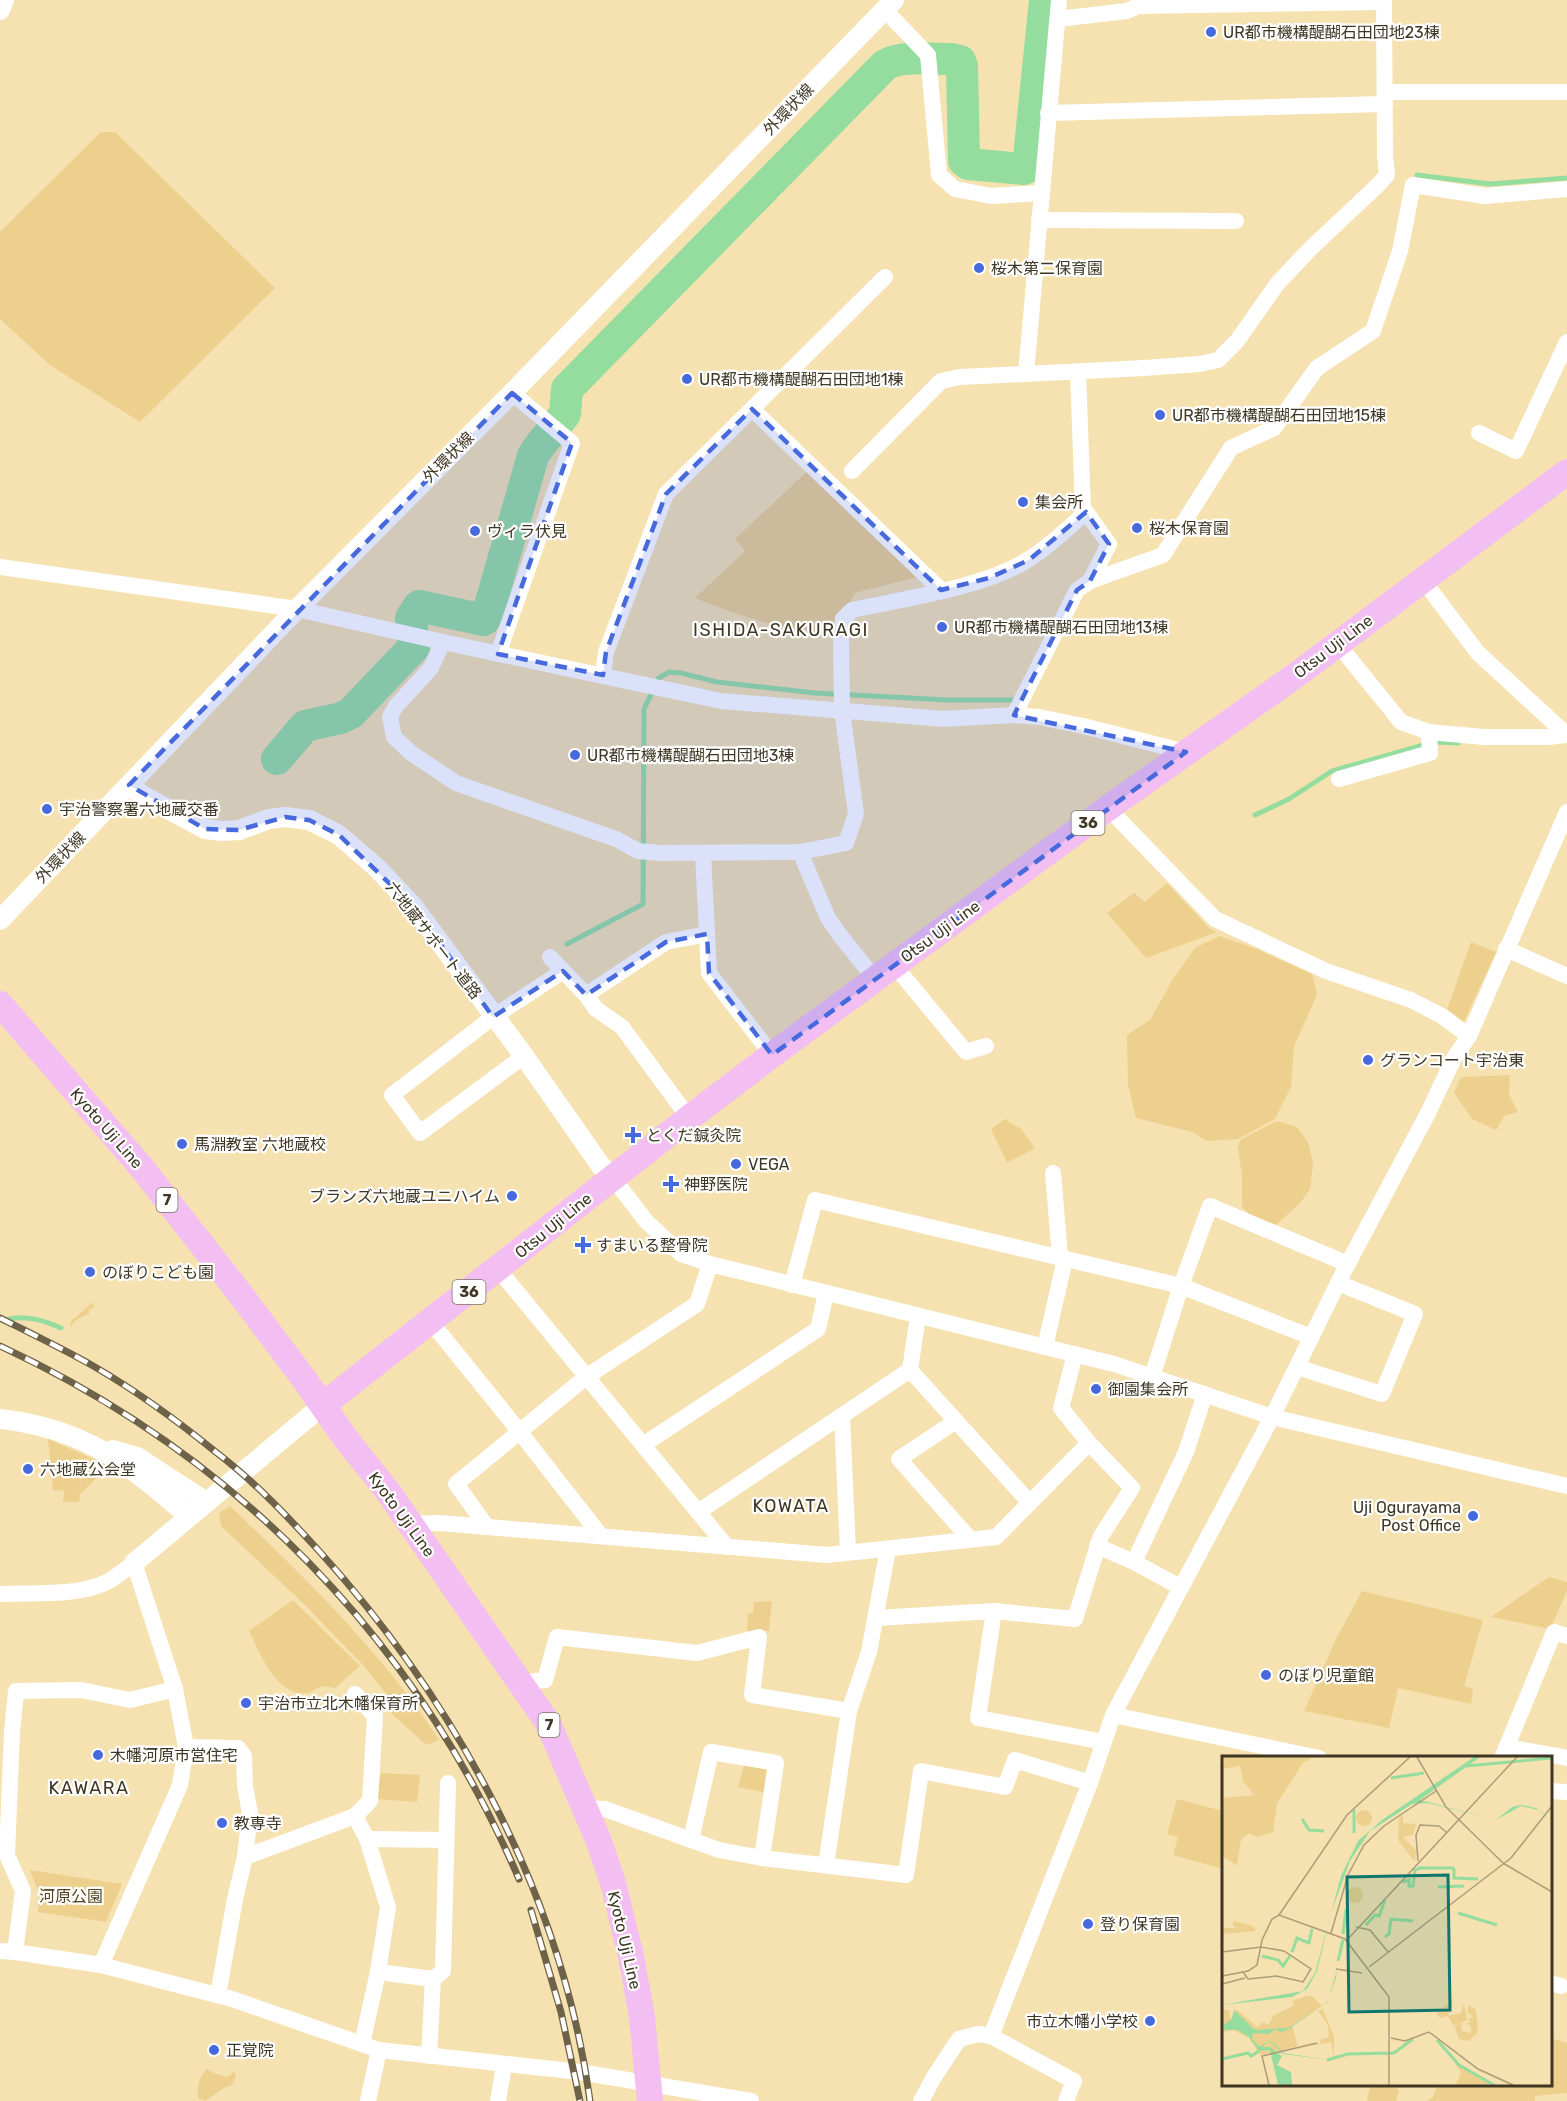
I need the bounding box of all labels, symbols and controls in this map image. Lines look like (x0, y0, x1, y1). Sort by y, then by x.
place label: UR都市機構醍醐石田団地23棟 (1223, 23, 1440, 42)
marker: UR都市機構醍醐石田団地23棟 (1204, 25, 1218, 39)
street label: 外環状線 (759, 80, 817, 139)
place label: 桜木第二保育園 (991, 259, 1103, 278)
marker: 桜木第二保育園 (972, 261, 986, 275)
place label: UR都市機構醍醐石田団地1棟 (699, 370, 904, 389)
marker: UR都市機構醍醐石田団地1棟 (680, 372, 694, 386)
place label: UR都市機構醍醐石田団地15棟 (1172, 406, 1386, 425)
marker: UR都市機構醍醐石田団地15棟 (1153, 408, 1167, 422)
street label: 外環状線 (419, 428, 478, 487)
place label: 集会所 (1035, 493, 1083, 512)
marker: 集会所 (1016, 495, 1030, 509)
place label: 桜木保育園 (1149, 519, 1229, 538)
marker: 桜木保育園 (1130, 521, 1144, 535)
place label: ヴィラ伏見 (487, 522, 567, 541)
marker: ヴィラ伏見 (468, 524, 482, 538)
street label: Otsu Uji Line (1290, 611, 1376, 682)
place label: UR都市機構醍醐石田団地13棟 (954, 618, 1168, 637)
district label: ISHIDA-SAKURAGI (693, 619, 869, 641)
marker: UR都市機構醍醐石田団地13棟 (935, 620, 949, 634)
place label: UR都市機構醍醐石田団地3棟 (587, 746, 794, 765)
marker: UR都市機構醍醐石田団地3棟 (568, 748, 582, 762)
place label: 宇治警察署六地蔵交番 (59, 800, 219, 819)
marker: 宇治警察署六地蔵交番 (40, 802, 54, 816)
road number: 36 (1072, 811, 1104, 835)
street label: 外環状線 (31, 828, 89, 887)
street label: 六地蔵サポート道路 (382, 878, 485, 1003)
street label: Otsu Uji Line (897, 896, 984, 967)
place label: グランコート宇治東 (1380, 1051, 1524, 1070)
marker: グランコート宇治東 (1361, 1053, 1375, 1067)
street label: Kyoto Uji Line (67, 1084, 147, 1172)
marker: とくだ鍼灸院 (624, 1126, 642, 1144)
place label: とくだ鍼灸院 (646, 1126, 742, 1145)
place label: 馬淵教室 六地蔵校 (194, 1135, 326, 1154)
marker: 馬淵教室 六地蔵校 (175, 1137, 189, 1151)
place label: VEGA (748, 1155, 790, 1174)
marker: VEGA (729, 1157, 743, 1171)
marker: 神野医院 (662, 1175, 680, 1193)
place label: 神野医院 (684, 1175, 748, 1194)
place label: ブランズ六地蔵ユニハイム (309, 1187, 500, 1206)
road number: 7 (156, 1188, 178, 1212)
marker: ブランズ六地蔵ユニハイム (505, 1189, 519, 1203)
street label: Otsu Uji Line (511, 1189, 596, 1262)
marker: すまいる整骨院 (574, 1236, 592, 1254)
place label: すまいる整骨院 (596, 1236, 708, 1255)
place label: のぼりこども園 (102, 1263, 214, 1282)
marker: のぼりこども園 (83, 1265, 97, 1279)
road number: 36 (452, 1280, 486, 1304)
place label: 御園集会所 (1108, 1380, 1188, 1399)
marker: 御園集会所 (1089, 1382, 1103, 1396)
place label: 六地蔵公会堂 (40, 1460, 136, 1479)
marker: 六地蔵公会堂 (21, 1462, 35, 1476)
street label: Kyoto Uji Line (364, 1468, 439, 1561)
district label: KOWATA (752, 1495, 830, 1517)
place label: Uji Ogurayama Post Office (1353, 1498, 1461, 1535)
marker: Uji Ogurayama Post Office (1466, 1509, 1480, 1523)
place label: のぼり児童館 (1278, 1666, 1374, 1685)
marker: のぼり児童館 (1259, 1668, 1273, 1682)
place label: 宇治市立北木幡保育所 (258, 1694, 418, 1713)
marker: 宇治市立北木幡保育所 (239, 1696, 253, 1710)
road number: 7 (538, 1713, 560, 1737)
place label: 木幡河原市営住宅 (110, 1746, 238, 1765)
marker: 木幡河原市営住宅 (91, 1748, 105, 1762)
inset map (1222, 1756, 1552, 2086)
district label: KAWARA (48, 1777, 130, 1799)
place label: 教専寺 (234, 1814, 282, 1833)
marker: 教専寺 (215, 1816, 229, 1830)
park label: 河原公園 (39, 1887, 103, 1906)
street label: Kyoto Uji Line (604, 1889, 645, 1991)
place label: 登り保育園 (1100, 1915, 1180, 1934)
marker: 登り保育園 (1081, 1917, 1095, 1931)
place label: 市立木幡小学校 (1026, 2012, 1138, 2031)
marker: 市立木幡小学校 (1143, 2014, 1157, 2028)
place label: 正覚院 (226, 2041, 274, 2060)
marker: 正覚院 (207, 2043, 221, 2057)

